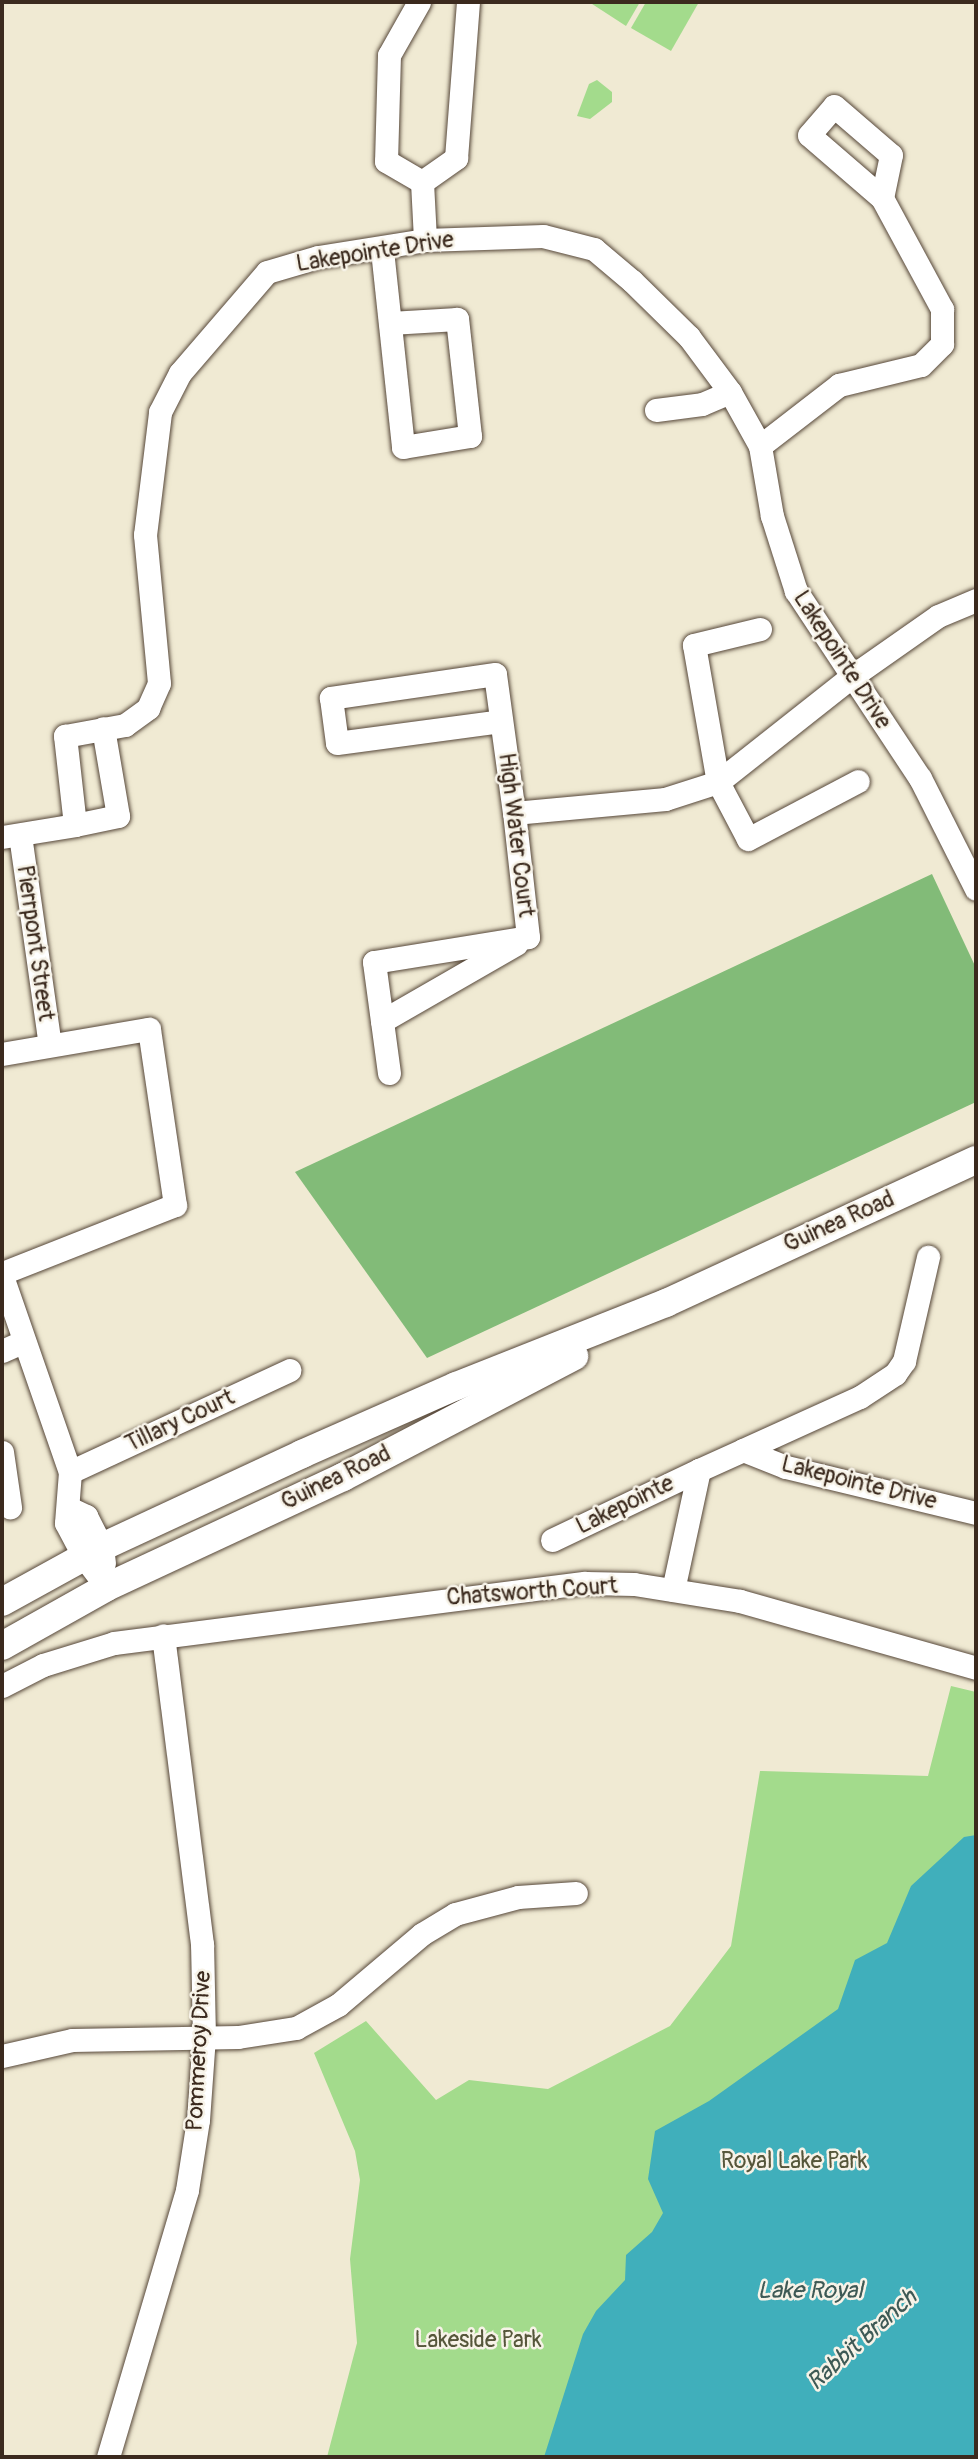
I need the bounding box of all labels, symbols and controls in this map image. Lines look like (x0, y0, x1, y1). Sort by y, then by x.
street label: Lakepointe Drive (294, 226, 456, 278)
street label: Lakepointe Drive (787, 586, 897, 734)
street label: High Water Court (492, 751, 540, 919)
street label: Pierrpont Street (10, 863, 60, 1023)
street label: Guinea Road (779, 1185, 899, 1259)
street label: Tillary Court (121, 1384, 239, 1458)
street label: Guinea Road (277, 1440, 395, 1516)
street label: Lakepointe Drive (778, 1450, 940, 1516)
street label: Lakepointe (572, 1470, 678, 1540)
street label: Chatsworth Court (446, 1572, 618, 1612)
street label: Pommeroy Drive (181, 1970, 217, 2132)
park label: Royal Lake Park (721, 2147, 867, 2175)
water label: Lake Royal (757, 2277, 863, 2305)
water label: Rabbit Branch (801, 2283, 923, 2397)
park label: Lakeside Park (414, 2326, 542, 2354)

